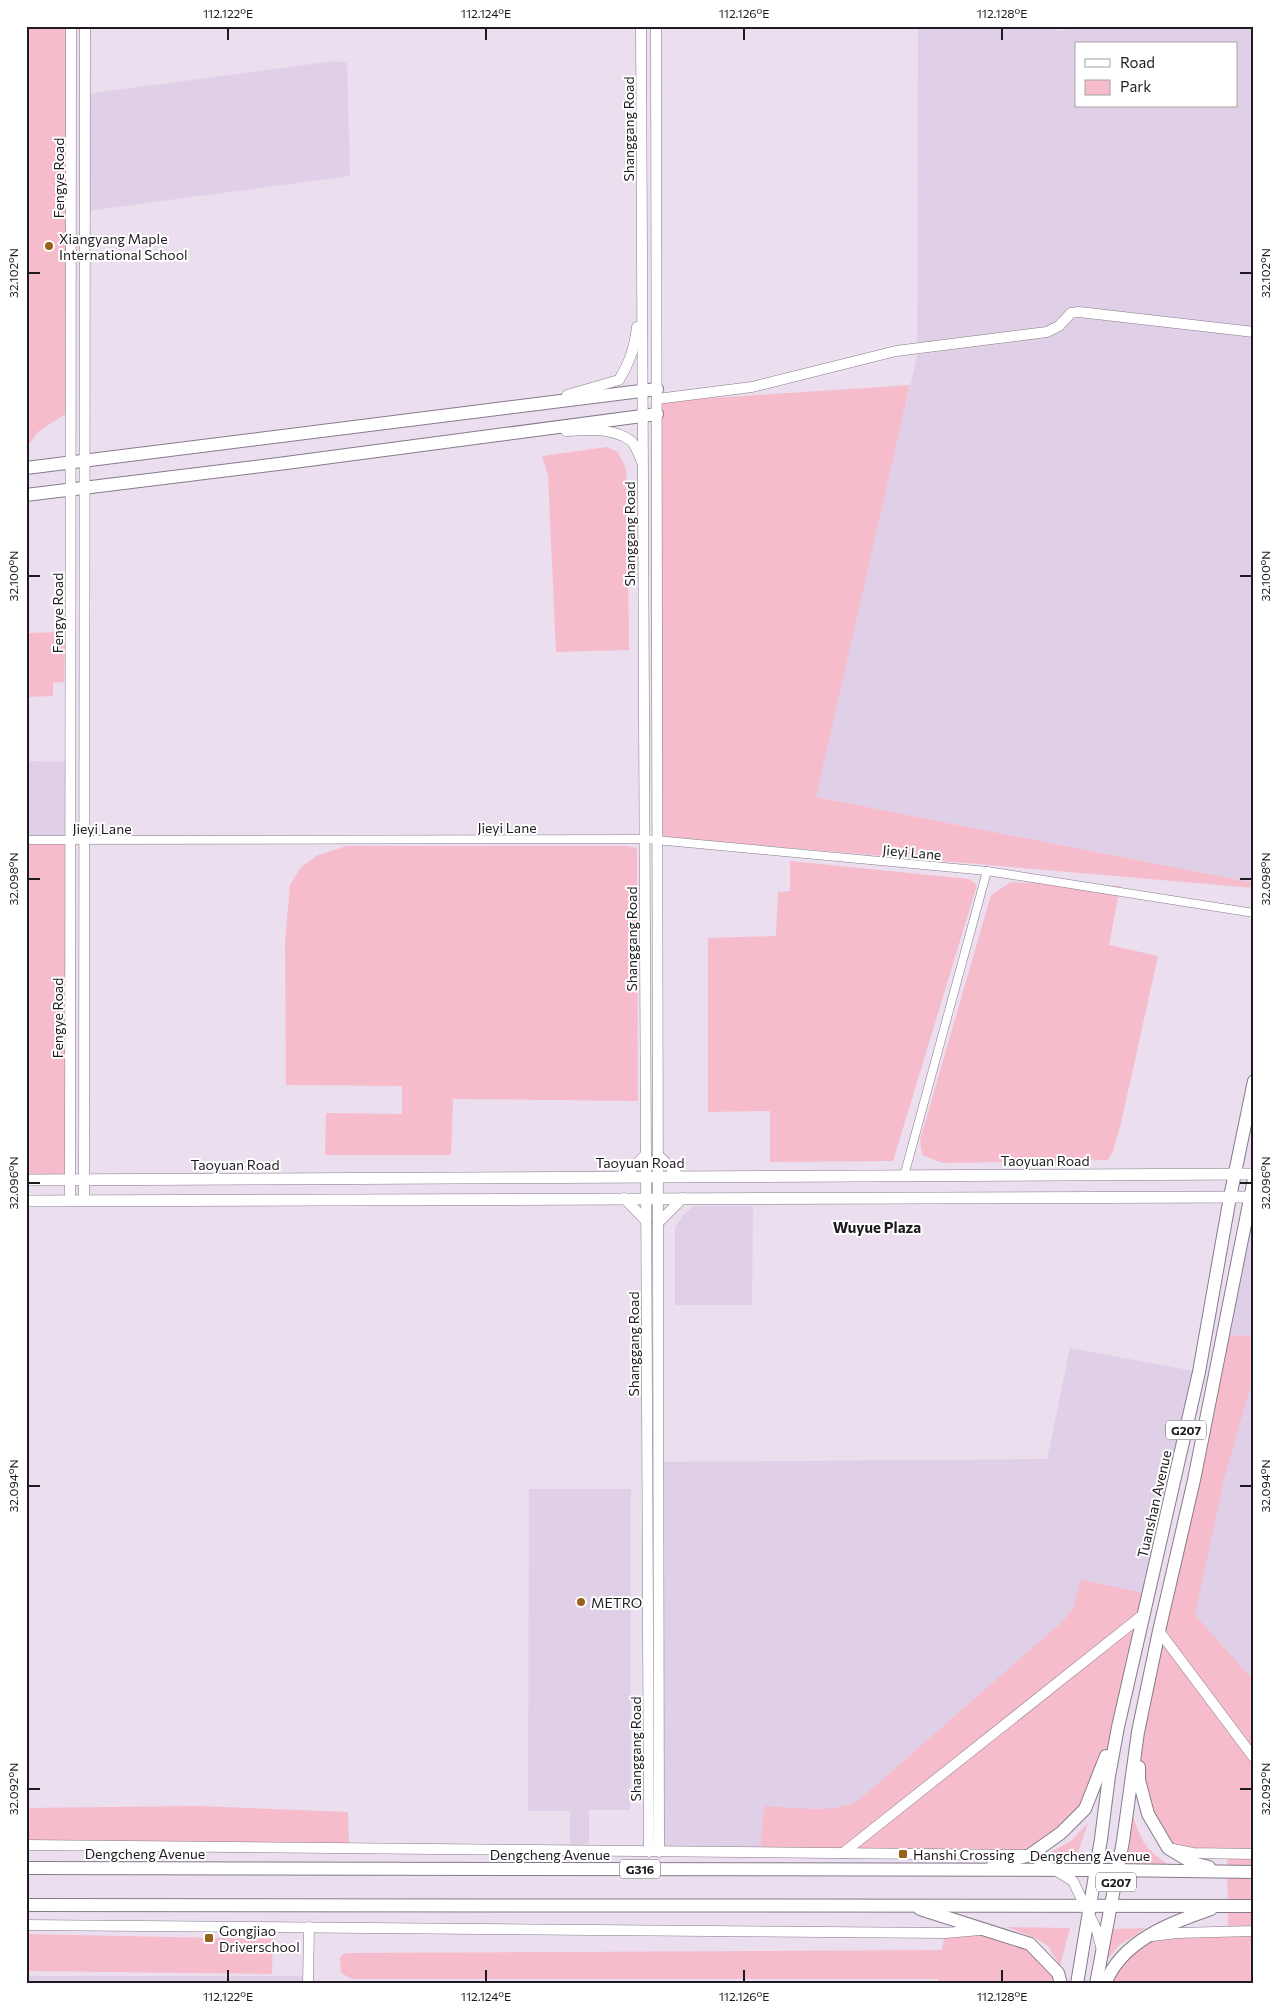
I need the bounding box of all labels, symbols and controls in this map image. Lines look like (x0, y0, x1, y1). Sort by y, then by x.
text: 112.122°E (203, 6, 253, 20)
text: 112.124°E (461, 6, 511, 20)
text: 112.126°E (719, 6, 769, 20)
text: 112.128°E (977, 6, 1027, 20)
legend (1075, 42, 1238, 108)
text: Road (1120, 53, 1155, 71)
street label: Shanggang Road (620, 77, 637, 181)
text: Park (1120, 77, 1151, 95)
street label: Fengye Road (50, 138, 67, 218)
place label: Xiangyang Maple International School (59, 230, 188, 263)
marker: Xiangyang Maple International School (43, 240, 55, 252)
text: 32.102°N (6, 248, 20, 298)
text: 32.102°N (1258, 248, 1272, 298)
street label: Shanggang Road (621, 482, 638, 586)
text: 32.100°N (6, 551, 20, 601)
text: 32.100°N (1258, 551, 1272, 601)
street label: Fengye Road (49, 573, 66, 653)
street label: Jieyi Lane (477, 819, 537, 836)
street label: Jieyi Lane (72, 820, 132, 837)
street label: Jieyi Lane (882, 841, 942, 863)
text: 32.098°N (6, 852, 20, 906)
text: 32.098°N (1258, 852, 1272, 906)
street label: Shanggang Road (623, 887, 640, 991)
street label: Fengye Road (49, 978, 66, 1058)
street label: Taoyuan Road (1001, 1152, 1090, 1169)
street label: Taoyuan Road (596, 1154, 685, 1171)
text: 32.096°N (6, 1156, 20, 1210)
street label: Taoyuan Road (191, 1156, 280, 1173)
text: 32.096°N (1258, 1156, 1272, 1210)
district label: Wuyue Plaza (833, 1218, 921, 1236)
street label: Shanggang Road (625, 1292, 642, 1396)
road number: G207 (1166, 1420, 1206, 1440)
street label: Tuanshan Avenue (1133, 1448, 1175, 1560)
text: 32.094°N (6, 1459, 20, 1513)
text: 32.094°N (1258, 1459, 1272, 1513)
place label: METRO (591, 1594, 642, 1611)
marker: METRO (575, 1596, 587, 1608)
street label: Shanggang Road (627, 1697, 644, 1801)
text: 32.092°N (6, 1763, 20, 1815)
text: 32.092°N (1258, 1763, 1272, 1815)
street label: Dengcheng Avenue (85, 1845, 205, 1862)
street label: Dengcheng Avenue (490, 1846, 610, 1863)
place label: Hanshi Crossing (913, 1846, 1015, 1863)
street label: Dengcheng Avenue (1030, 1847, 1150, 1864)
marker: Hanshi Crossing (897, 1848, 909, 1860)
road number: G316 (620, 1860, 660, 1878)
road number: G207 (1096, 1872, 1136, 1891)
place label: Gongjiao Driverschool (219, 1922, 300, 1955)
marker: Gongjiao Driverschool (203, 1932, 215, 1944)
text: 112.122°E (203, 1989, 253, 2003)
text: 112.124°E (461, 1989, 511, 2003)
text: 112.126°E (719, 1989, 769, 2003)
text: 112.128°E (977, 1989, 1027, 2003)

